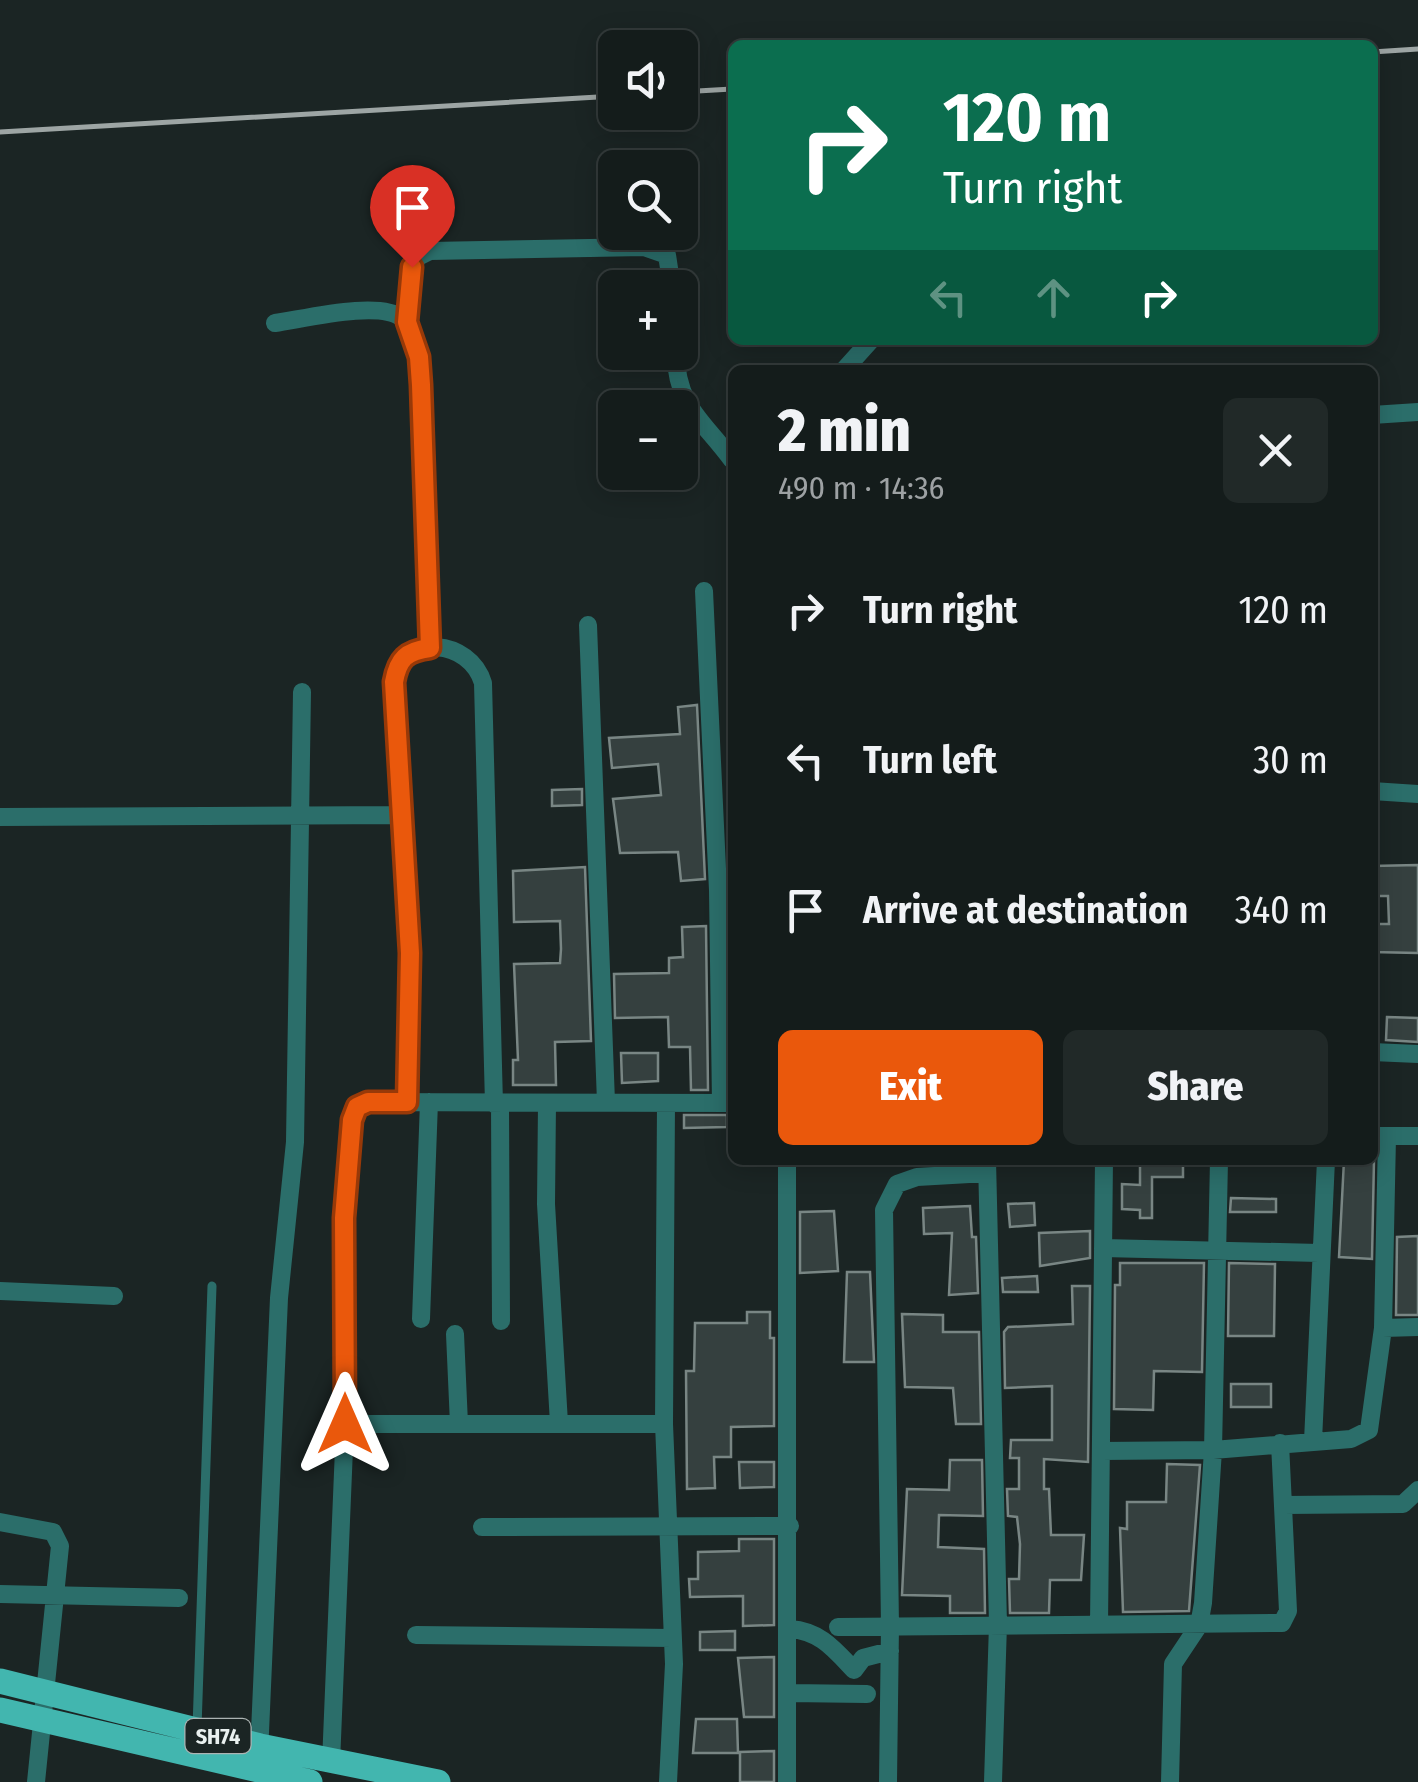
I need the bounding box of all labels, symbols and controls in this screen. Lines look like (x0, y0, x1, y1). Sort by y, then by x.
map controls (598, 30, 698, 490)
button: sound (598, 30, 698, 130)
text: 120 m (943, 76, 1111, 160)
icon: right (778, 80, 908, 210)
button: search (598, 150, 698, 250)
text: Turn right (943, 161, 1122, 215)
pin (370, 165, 455, 268)
icon: arrive (385, 180, 440, 235)
button: + (598, 270, 698, 370)
icon: left (921, 270, 976, 325)
icon: ahead (1026, 270, 1081, 325)
icon: right (1131, 270, 1186, 325)
button: − (598, 390, 698, 490)
text: 2 min (778, 395, 911, 467)
button: close (1223, 398, 1328, 503)
text: 490 m · 14:36 (778, 469, 944, 507)
icon: right (778, 583, 833, 638)
text: Turn right (863, 587, 1017, 633)
text: 120 m (1238, 587, 1328, 633)
icon: left (778, 733, 833, 788)
text: Turn left (863, 737, 997, 783)
text: 30 m (1253, 737, 1328, 783)
icon: arrive (778, 883, 833, 938)
text: Arrive at destination (863, 887, 1188, 933)
text: 340 m (1235, 887, 1328, 933)
button: Exit (778, 1030, 1043, 1145)
button: Share (1063, 1030, 1328, 1145)
position arrow (293, 1372, 397, 1476)
road number: SH74 (186, 1719, 250, 1753)

